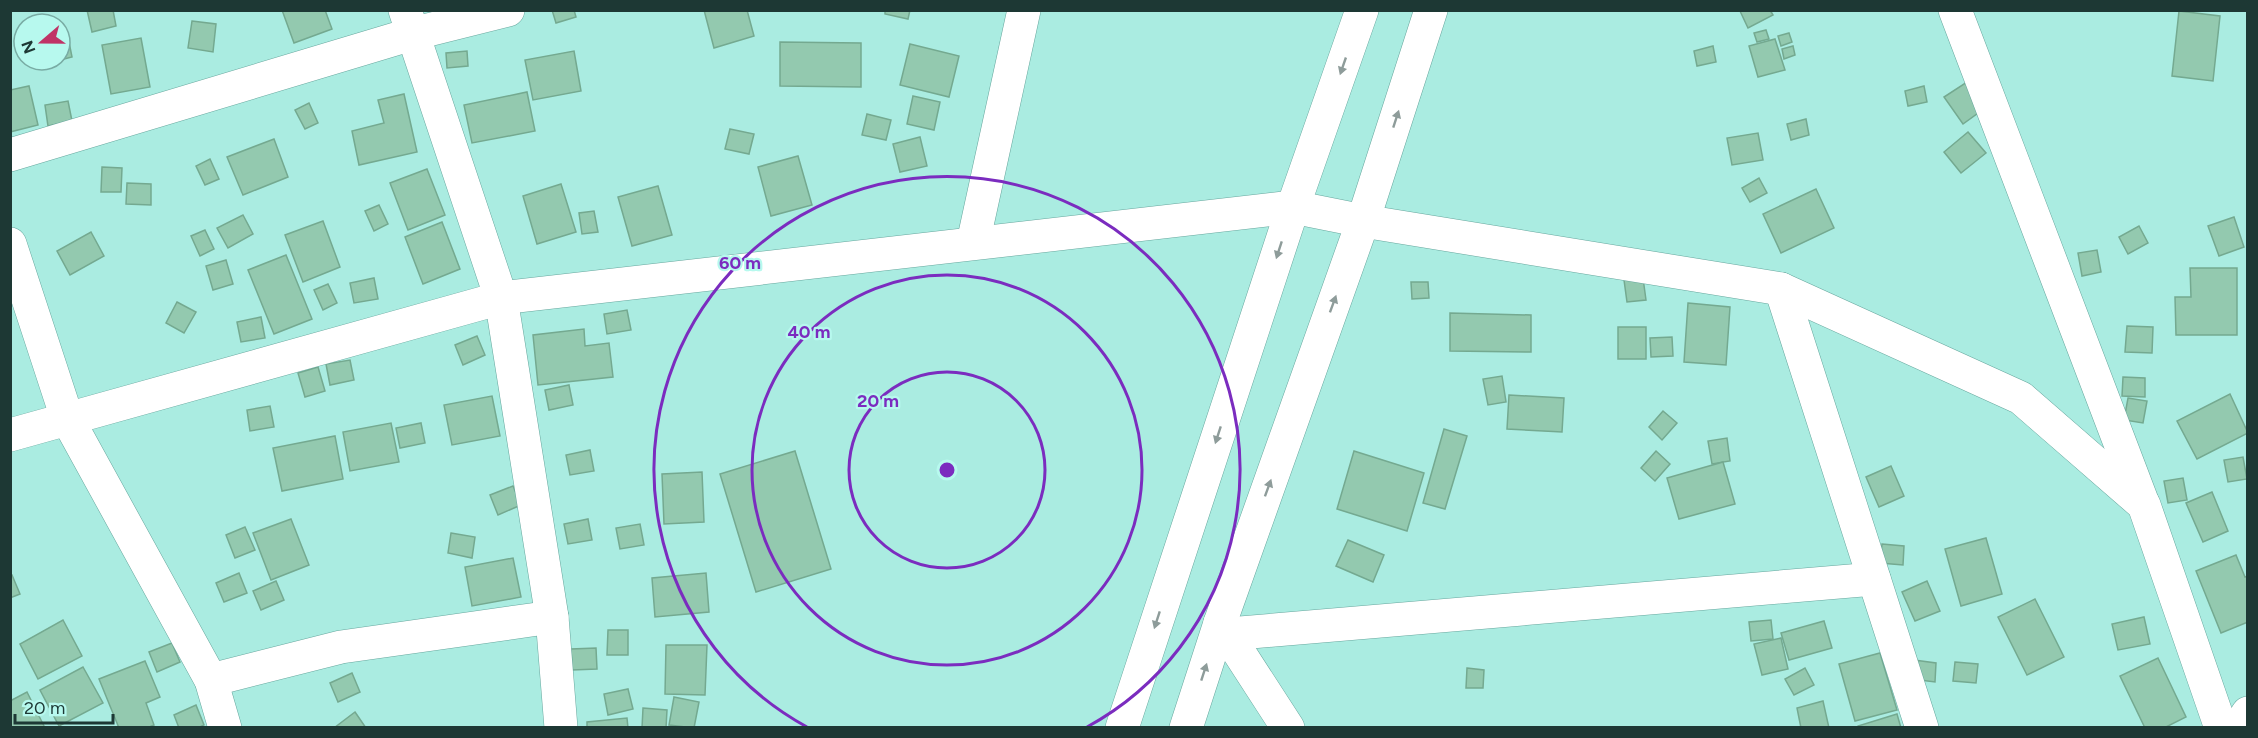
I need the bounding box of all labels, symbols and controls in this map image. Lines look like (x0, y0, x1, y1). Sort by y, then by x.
north arrow (12, 12, 72, 72)
text: N (17, 38, 39, 56)
one-way arrow (1337, 57, 1347, 75)
one-way arrow (1391, 110, 1401, 128)
one-way arrow (1274, 241, 1283, 259)
text: 60 m (719, 252, 761, 274)
one-way arrow (1329, 295, 1339, 313)
text: 40 m (787, 321, 831, 343)
text: 20 m (857, 390, 899, 412)
one-way arrow (1213, 426, 1222, 444)
centre of rings (937, 460, 957, 480)
one-way arrow (1264, 479, 1274, 497)
one-way arrow (1152, 611, 1161, 629)
one-way arrow (1200, 663, 1209, 681)
scale bar (15, 687, 112, 725)
text: 20 m (24, 697, 65, 719)

